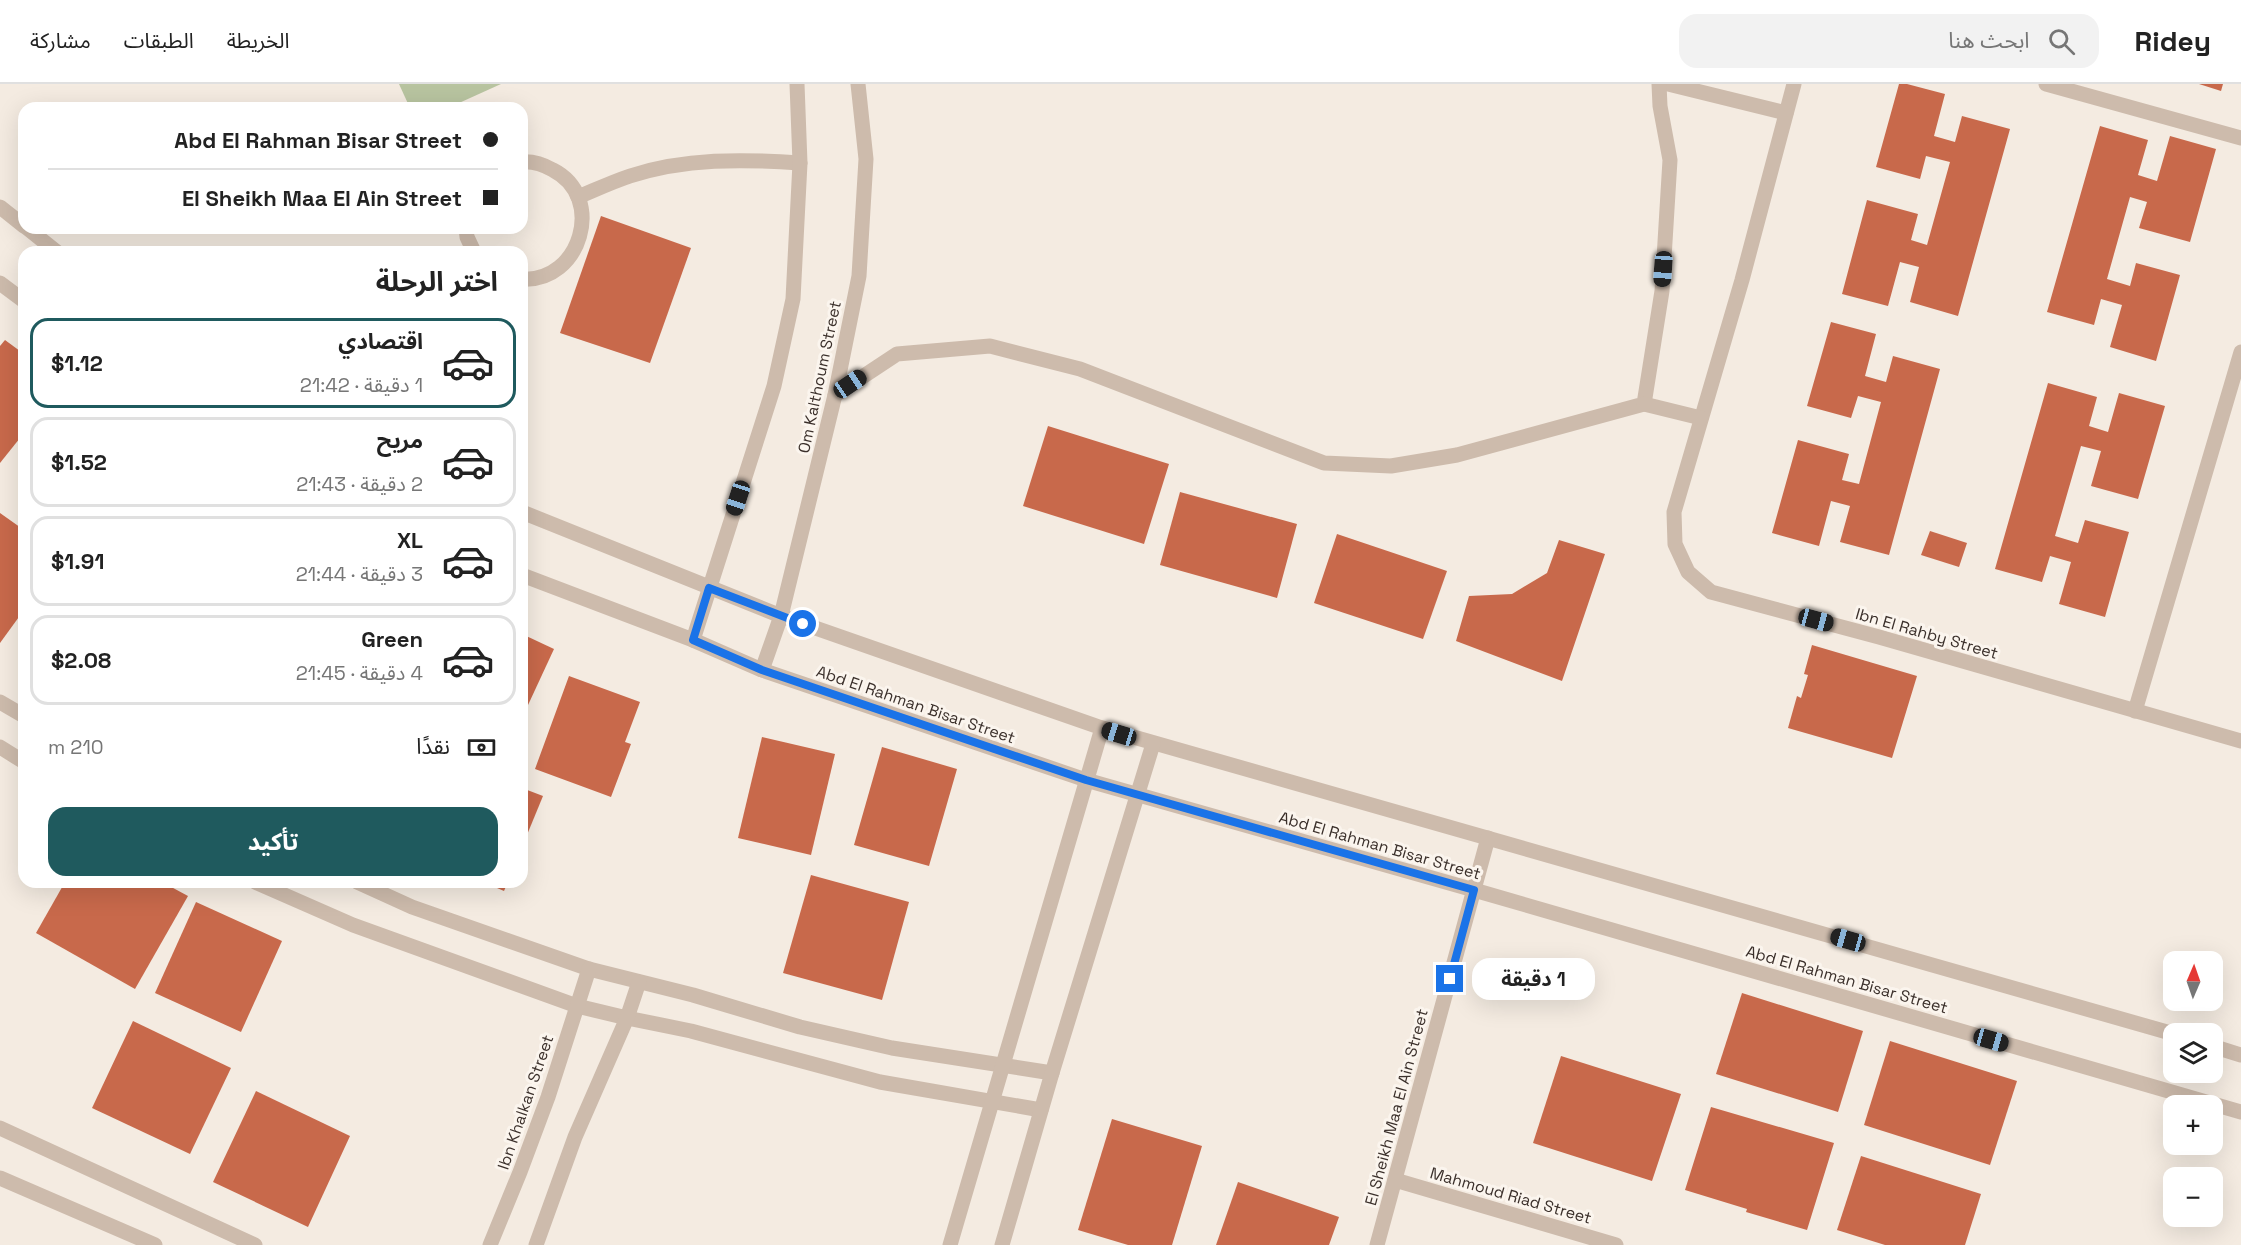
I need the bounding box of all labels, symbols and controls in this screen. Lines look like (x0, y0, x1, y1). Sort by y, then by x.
search box (1679, 14, 2099, 68)
text: Ridey (2135, 23, 2211, 59)
icon: search (2045, 25, 2078, 58)
text: ابحث هنا (1948, 26, 2030, 54)
text: مشاركة (30, 27, 91, 54)
text: الطبقات (124, 27, 194, 54)
text: الخريطة (227, 27, 290, 54)
text: Abd El Rahman Bisar Street (174, 126, 462, 154)
text: El Sheikh Maa El Ain Street (182, 184, 462, 212)
car (1653, 250, 1673, 288)
text: اختر الرحلة (376, 264, 498, 299)
street label: Om Kalthoum Street (793, 299, 846, 455)
text: اقتصادي (338, 327, 423, 355)
icon: car (441, 336, 495, 390)
text: $1.12 (51, 349, 103, 377)
car (830, 366, 870, 402)
text: 1 دقيقة · 21:42 (300, 372, 423, 398)
text: مريح (377, 426, 423, 454)
icon: car (441, 435, 495, 489)
text: $1.52 (51, 448, 107, 476)
text: 2 دقيقة · 21:43 (296, 471, 423, 497)
car (724, 478, 752, 518)
text: XL (397, 526, 423, 554)
icon: car (441, 534, 495, 588)
text: $1.91 (51, 547, 104, 575)
text: 3 دقيقة · 21:44 (296, 561, 423, 587)
street label: Ibn El Rahby Street (1853, 603, 2001, 664)
car (1796, 607, 1836, 633)
route start (789, 610, 816, 637)
text: Green (361, 625, 423, 653)
icon: car (441, 633, 495, 687)
text: $2.08 (51, 646, 111, 674)
text: 4 دقيقة · 21:45 (296, 660, 423, 686)
street label: Abd El Rahman Bisar Street (814, 661, 1018, 748)
car (1099, 720, 1139, 748)
icon: cash (465, 731, 498, 764)
text: نقدًا (416, 732, 450, 760)
text: 210 m (48, 734, 104, 760)
button: تأكيد (48, 807, 498, 876)
street label: Abd El Rahman Bisar Street (1277, 807, 1483, 884)
car (1828, 926, 1868, 954)
street label: Abd El Rahman Bisar Street (1744, 941, 1950, 1018)
north arrow (2163, 951, 2223, 1011)
map controls (2163, 951, 2223, 1227)
callout: 1 دقيقة (1471, 958, 1594, 1000)
route end (1436, 965, 1463, 992)
text: 1 دقيقة (1501, 966, 1566, 992)
street label: El Sheikh Maa El Ain Street (1360, 1007, 1433, 1208)
button: layers (2163, 1023, 2223, 1083)
car (1971, 1026, 2011, 1054)
street label: Ibn Khalkan Street (493, 1032, 558, 1172)
button: + (2163, 1095, 2223, 1155)
street label: Mahmoud Riad Street (1428, 1162, 1594, 1229)
button: − (2163, 1167, 2223, 1227)

